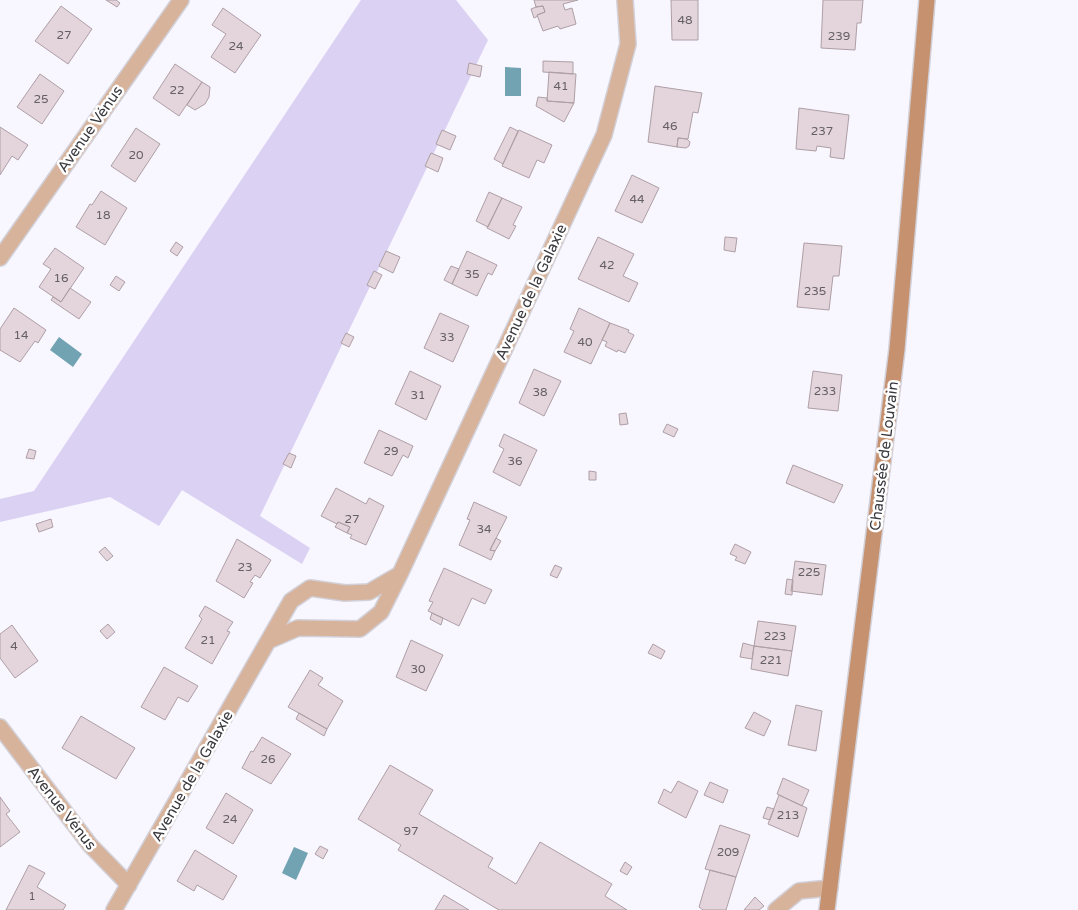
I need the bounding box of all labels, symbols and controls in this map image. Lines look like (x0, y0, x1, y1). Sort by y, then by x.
house number: 48 (677, 13, 693, 27)
house number: 27 (56, 28, 72, 42)
house number: 239 (828, 29, 850, 43)
house number: 24 (228, 39, 244, 53)
house number: 41 (553, 79, 569, 93)
street label: Avenue Vénus (54, 82, 126, 176)
house number: 22 (169, 83, 185, 97)
house number: 25 (33, 92, 49, 106)
house number: 46 (662, 119, 678, 133)
house number: 237 (811, 124, 833, 138)
house number: 20 (128, 148, 144, 162)
house number: 44 (629, 192, 645, 206)
house number: 18 (95, 208, 111, 222)
street label: Avenue de la Galaxie (492, 221, 570, 363)
house number: 42 (599, 258, 615, 272)
house number: 35 (464, 267, 480, 281)
house number: 16 (53, 271, 69, 285)
house number: 235 (804, 284, 826, 298)
house number: 14 (13, 328, 29, 342)
house number: 33 (439, 330, 455, 344)
house number: 40 (577, 335, 593, 349)
street label: Chaussée de Louvain (866, 380, 902, 532)
house number: 233 (814, 384, 836, 398)
house number: 38 (532, 385, 548, 399)
house number: 31 (410, 388, 426, 402)
house number: 29 (383, 444, 399, 458)
house number: 36 (507, 454, 523, 468)
house number: 27 (344, 512, 360, 526)
house number: 34 (476, 522, 492, 536)
house number: 23 (237, 560, 253, 574)
house number: 225 (798, 565, 820, 579)
house number: 223 (764, 629, 786, 643)
house number: 21 (200, 633, 216, 647)
house number: 4 (10, 639, 18, 653)
house number: 221 (760, 653, 782, 667)
house number: 30 (410, 662, 426, 676)
street label: Avenue de la Galaxie (147, 708, 237, 844)
house number: 26 (260, 752, 276, 766)
street label: Avenue Vénus (24, 763, 100, 853)
house number: 213 (777, 808, 799, 822)
house number: 24 (222, 812, 238, 826)
house number: 97 (403, 824, 419, 838)
house number: 209 (717, 845, 739, 859)
house number: 1 (28, 889, 36, 903)

